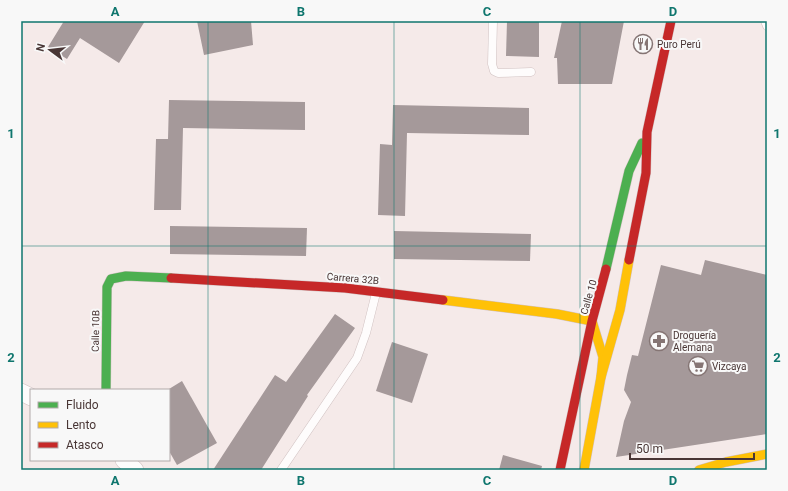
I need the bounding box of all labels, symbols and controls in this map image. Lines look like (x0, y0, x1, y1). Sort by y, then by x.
text: A (111, 4, 120, 19)
text: B (297, 4, 305, 19)
text: C (483, 4, 492, 19)
text: D (669, 4, 677, 19)
north arrow (30, 30, 70, 70)
restaurant icon: Puro Perú (632, 33, 654, 55)
place label: Puro Perú (657, 39, 701, 50)
text: N (34, 42, 48, 53)
text: 1 (7, 126, 15, 141)
text: 1 (773, 126, 781, 141)
street label: Carrera 32B (326, 271, 380, 286)
street label: Calle 10 (578, 278, 599, 316)
street label: Calle 10B (90, 310, 101, 352)
pharmacy icon: Droguería Alemana (648, 330, 670, 352)
place label: Droguería Alemana (673, 330, 716, 353)
text: 2 (7, 350, 15, 365)
text: 2 (773, 350, 781, 365)
supermarket icon: Vizcaya (687, 355, 709, 377)
place label: Vizcaya (712, 361, 746, 372)
legend (30, 389, 170, 461)
text: Fluido (66, 398, 99, 412)
text: Lento (66, 418, 96, 432)
scale bar (630, 435, 754, 461)
text: Atasco (66, 438, 104, 452)
text: 50 m (636, 442, 663, 456)
text: A (111, 473, 120, 488)
text: B (297, 473, 305, 488)
text: C (483, 473, 492, 488)
text: D (669, 473, 677, 488)

